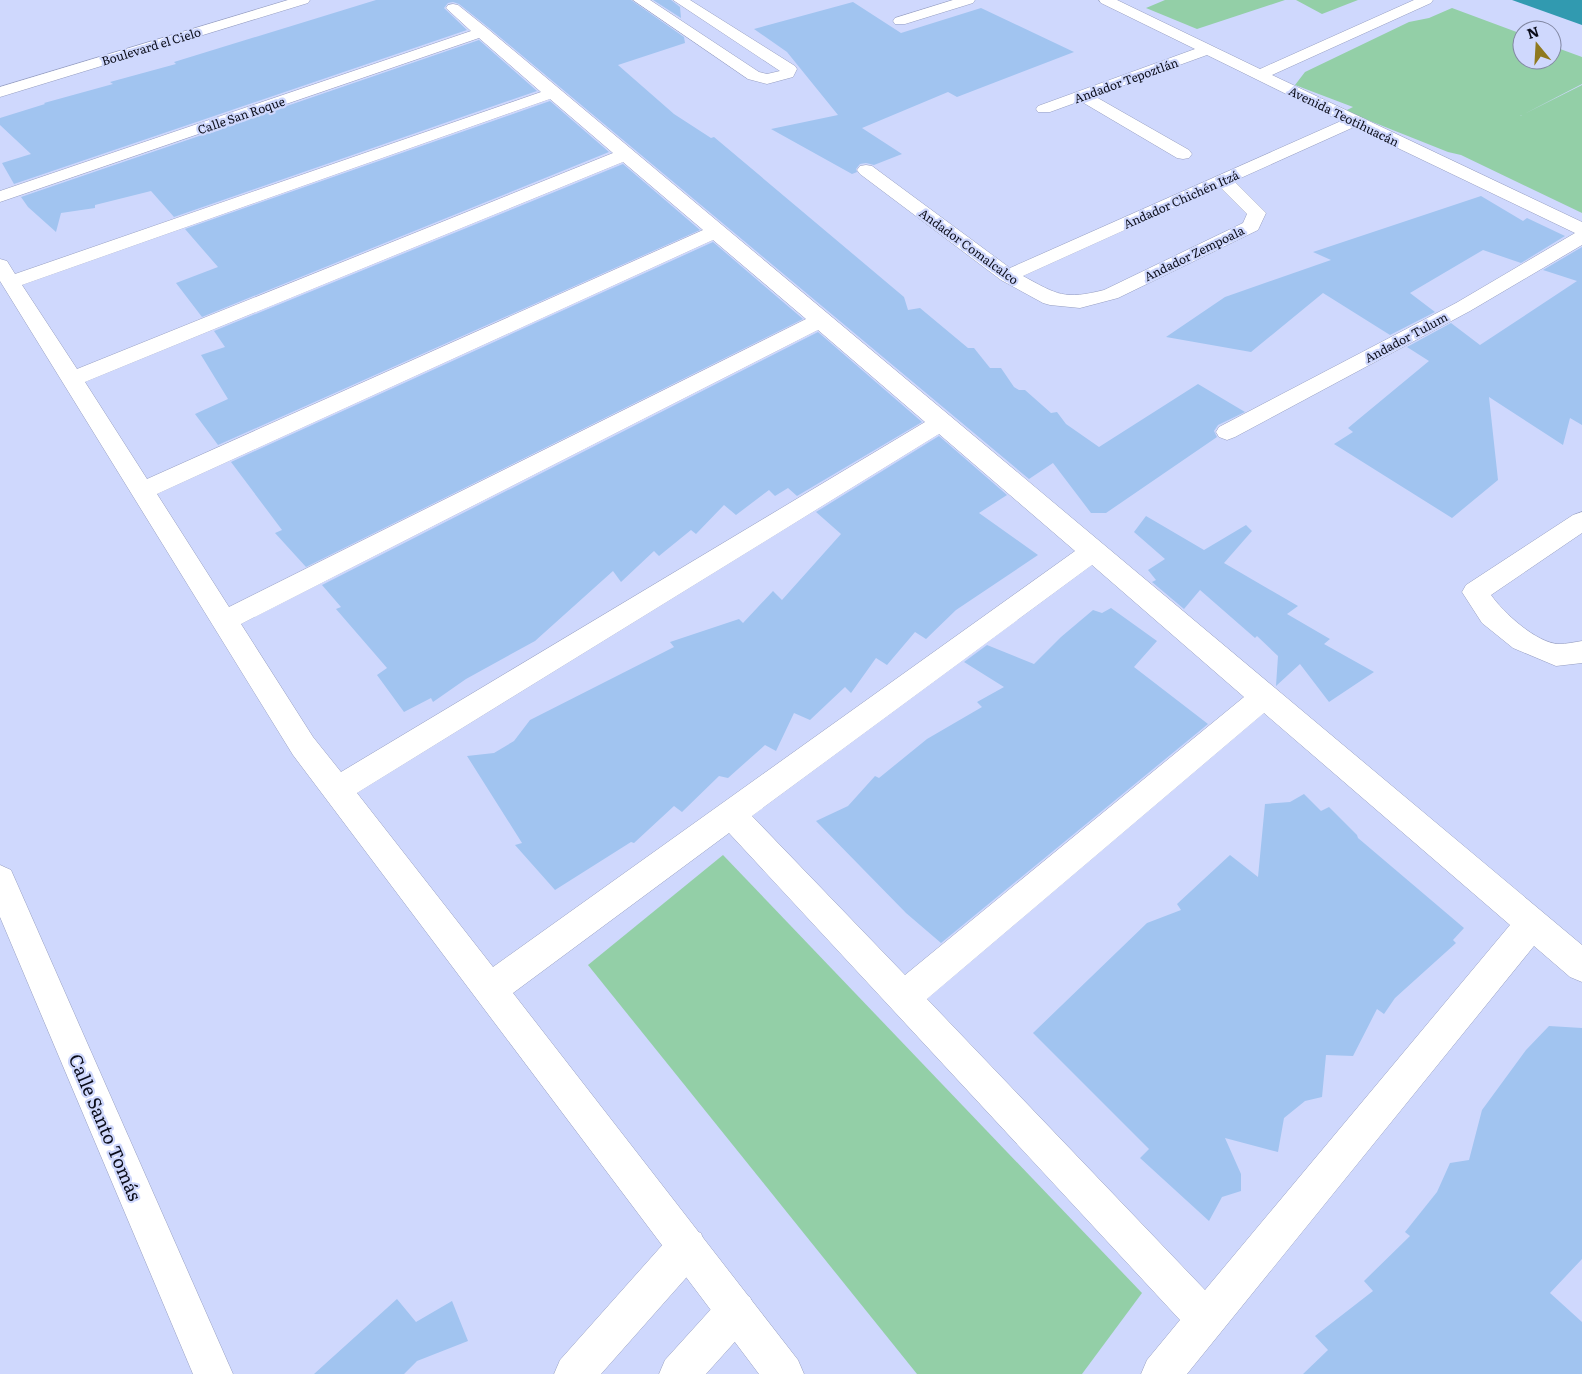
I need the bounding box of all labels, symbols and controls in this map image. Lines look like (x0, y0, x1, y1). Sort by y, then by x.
north arrow (1512, 20, 1562, 70)
text: N (1524, 20, 1542, 43)
street label: Boulevard el Cielo (99, 22, 203, 70)
street label: Andador Tepoztlán (1071, 53, 1181, 107)
street label: Avenida Teotihuacán (1286, 81, 1402, 151)
street label: Calle San Roque (195, 92, 287, 138)
street label: Andador Chichén Itzá (1120, 165, 1242, 233)
street label: Andador Comalcalco (916, 204, 1022, 288)
street label: Andador Zempoala (1141, 221, 1248, 285)
street label: Andador Tulum (1361, 307, 1451, 366)
street label: Calle Santo Tomás (63, 1049, 149, 1205)

